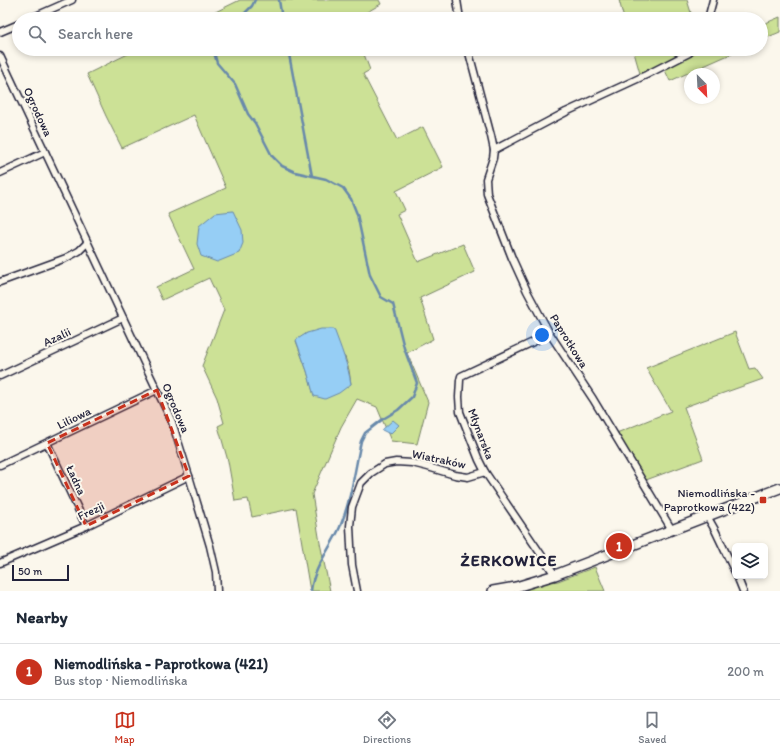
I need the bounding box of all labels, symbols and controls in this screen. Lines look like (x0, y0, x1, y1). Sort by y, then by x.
search box (12, 12, 768, 56)
icon: search (26, 23, 48, 45)
text: Search here (58, 25, 133, 43)
north arrow (684, 68, 720, 104)
street label: Ogrodowa (21, 85, 56, 139)
street label: Paprotkowa (547, 311, 591, 371)
street label: Azalii (41, 325, 73, 349)
your location (532, 325, 552, 345)
street label: Ogrodowa (159, 381, 193, 436)
street label: Liliowa (55, 403, 94, 432)
street label: Młynarska (465, 407, 497, 461)
street label: Wiatraków (411, 446, 467, 472)
street label: Ładna (63, 463, 89, 497)
place label: Niemodlińska - Paprotkowa (422) (664, 486, 755, 514)
marker: Niemodlińska - Paprotkowa (422) (758, 495, 768, 505)
street label: Frezji (75, 499, 107, 523)
pin: 1 (606, 531, 632, 561)
map controls (732, 543, 768, 579)
button: layers (732, 543, 768, 579)
district label: ŻERKOWICE (461, 551, 557, 570)
scale bar (12, 563, 69, 582)
text: 50 m (18, 565, 42, 578)
text: Nearby (16, 607, 68, 627)
text: Niemodlińska - Paprotkowa (421) (54, 655, 268, 673)
text: 1 (26, 664, 32, 679)
text: 200 m (727, 664, 764, 679)
text: Bus stop · Niemodlińska (54, 673, 187, 688)
tab: Map (114, 709, 136, 746)
tab: Directions (363, 709, 411, 746)
tab: Saved (638, 709, 666, 746)

